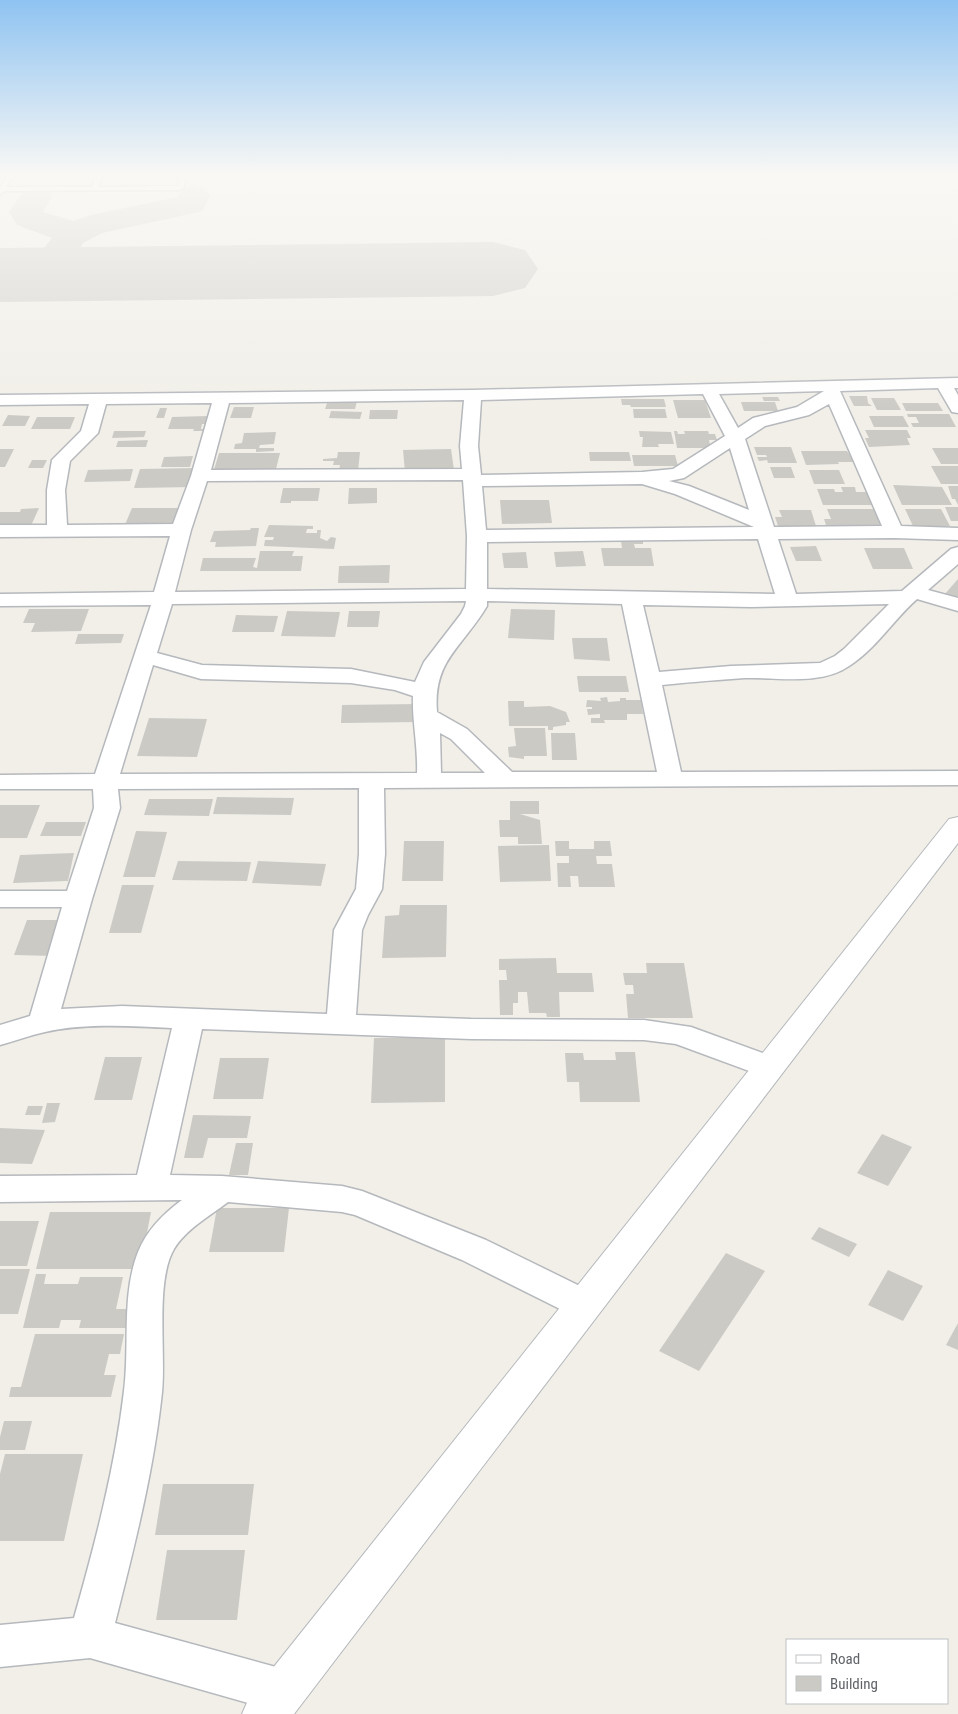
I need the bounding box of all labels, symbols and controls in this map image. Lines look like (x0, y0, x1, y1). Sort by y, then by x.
legend (786, 1639, 948, 1704)
text: Road (830, 1650, 860, 1668)
text: Building (830, 1675, 878, 1693)

